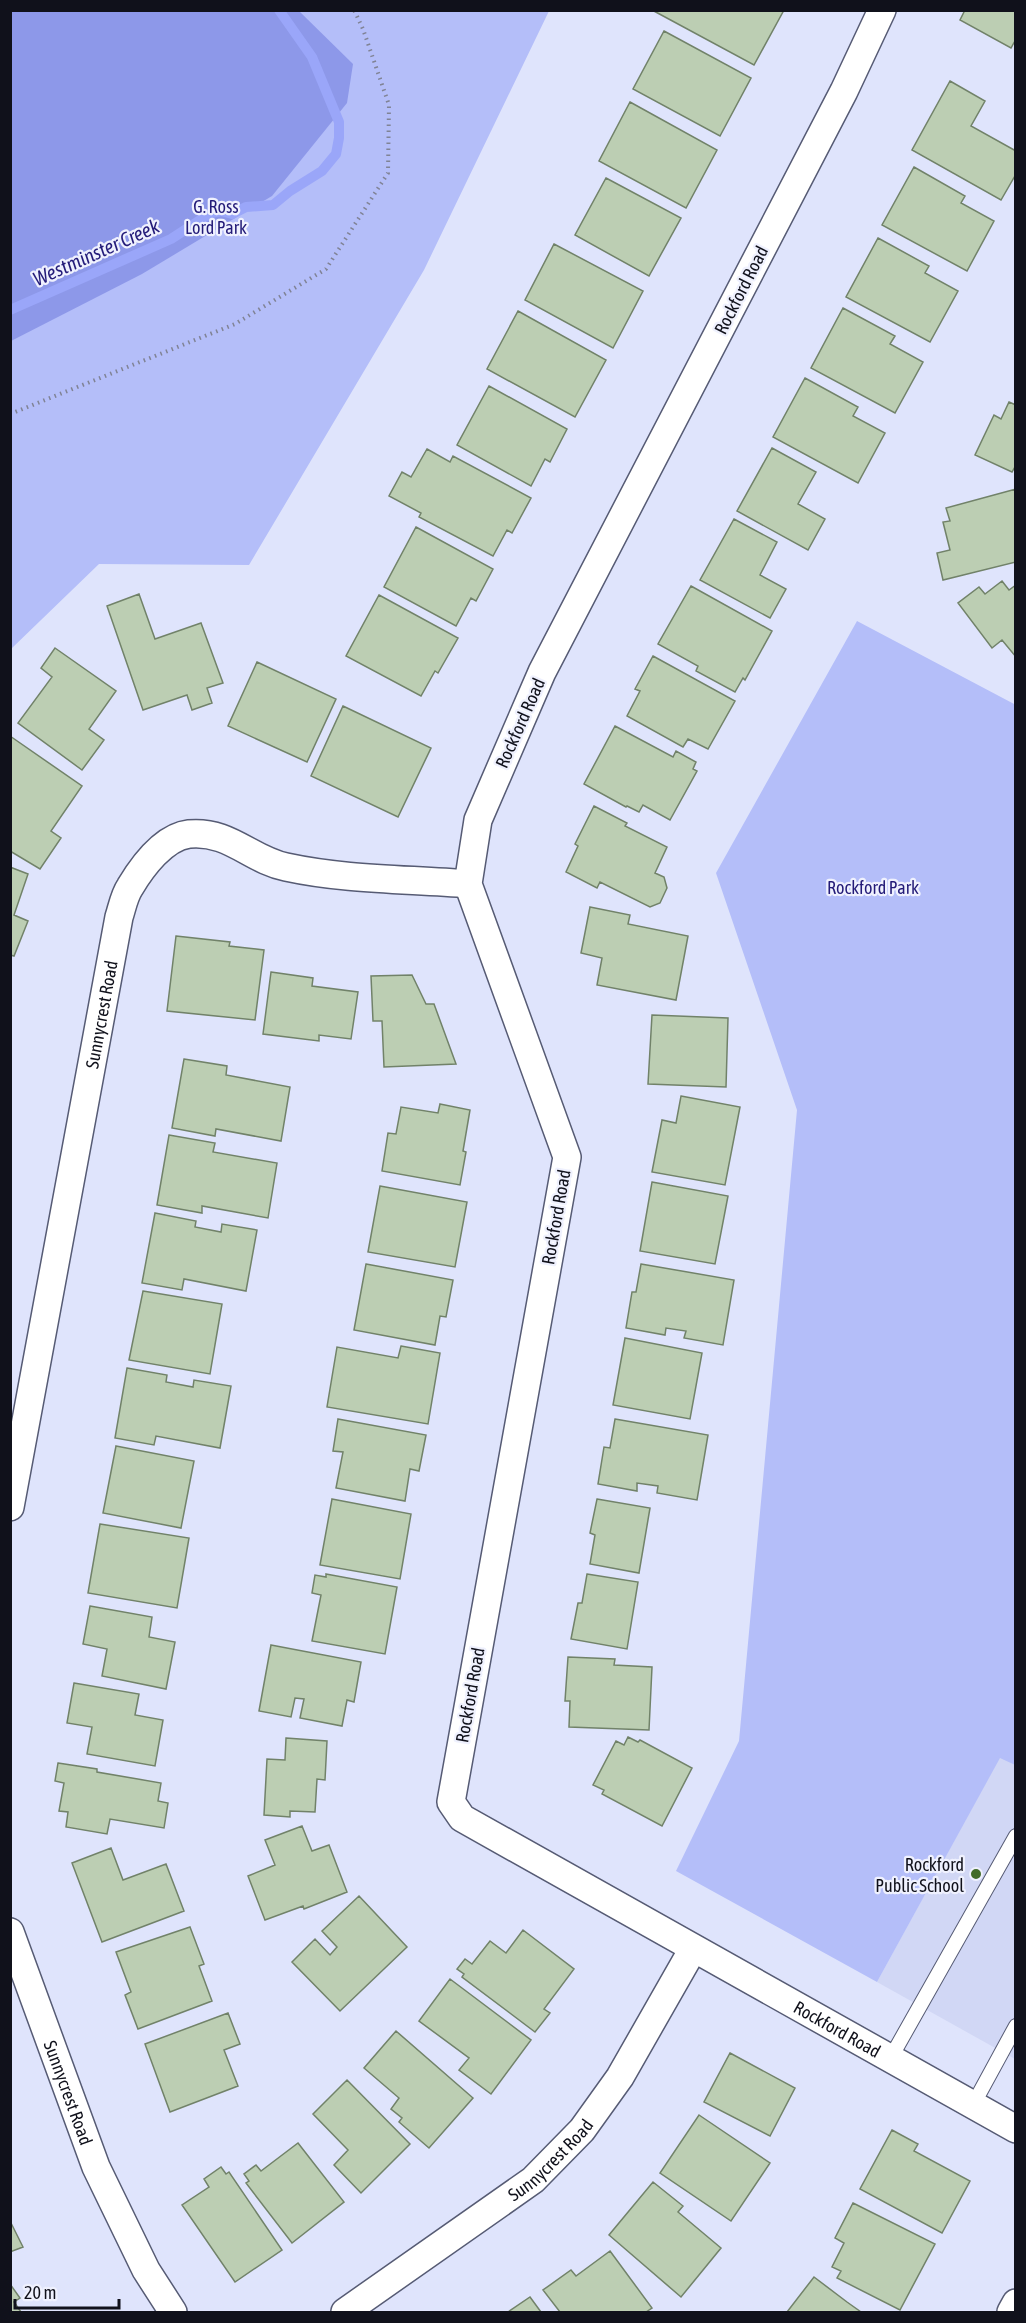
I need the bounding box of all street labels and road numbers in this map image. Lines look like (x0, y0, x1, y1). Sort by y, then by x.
street label: Rockford Road (710, 242, 772, 338)
street label: Rockford Road (491, 675, 549, 771)
street label: Sunnycrest Road (81, 959, 121, 1070)
street label: Rockford Road (537, 1168, 575, 1266)
street label: Rockford Road (451, 1646, 489, 1744)
street label: Rockford Road (790, 1996, 885, 2061)
street label: Sunnycrest Road (40, 2038, 97, 2148)
street label: Sunnycrest Road (504, 2115, 597, 2205)

